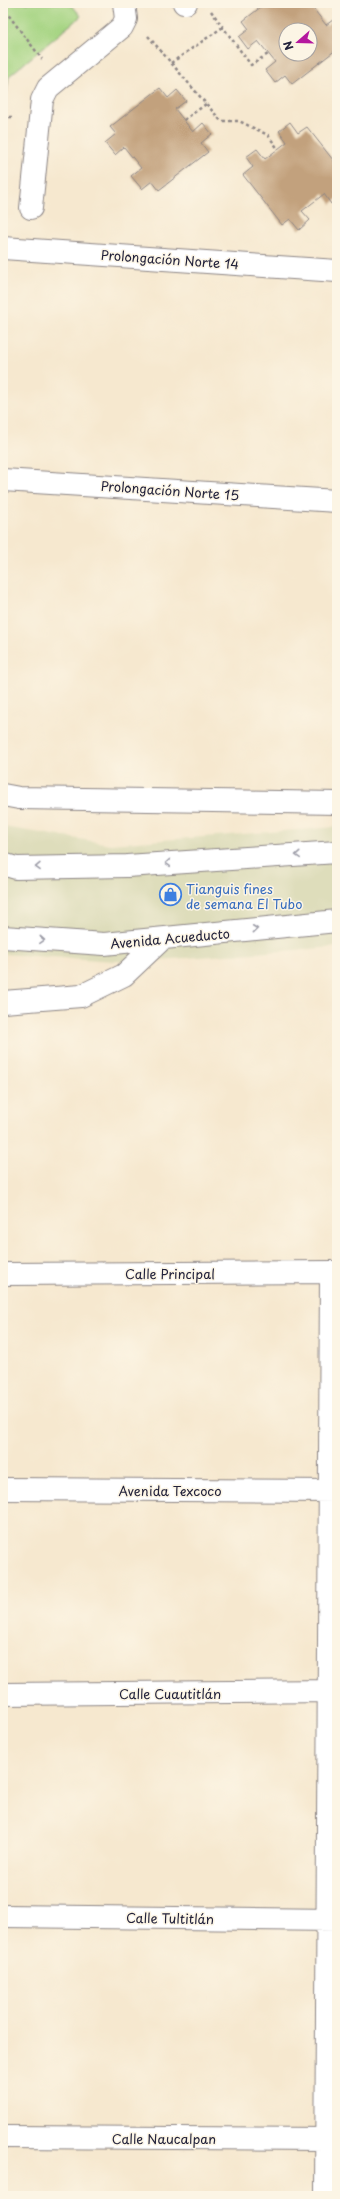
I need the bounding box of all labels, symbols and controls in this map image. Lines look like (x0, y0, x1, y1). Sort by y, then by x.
north arrow (278, 22, 318, 62)
text: N (279, 38, 298, 53)
street label: Prolongación Norte 14 (100, 245, 240, 273)
street label: Prolongación Norte 15 (100, 476, 240, 504)
one-way arrow (295, 850, 301, 859)
one-way arrow (165, 859, 171, 868)
one-way arrow (35, 863, 41, 871)
place label: Tianguis fines de semana El Tubo (186, 879, 302, 913)
shop icon: Tianguis fines de semana El Tubo (157, 882, 183, 908)
street label: Avenida Acueducto (109, 923, 231, 953)
one-way arrow (252, 925, 258, 934)
one-way arrow (39, 935, 45, 944)
street label: Calle Principal (125, 1264, 215, 1283)
street label: Avenida Texcoco (118, 1481, 222, 1500)
street label: Calle Cuautitlán (119, 1684, 221, 1703)
street label: Calle Tultitlán (126, 1908, 214, 1928)
street label: Calle Naucalpan (112, 2129, 216, 2148)

